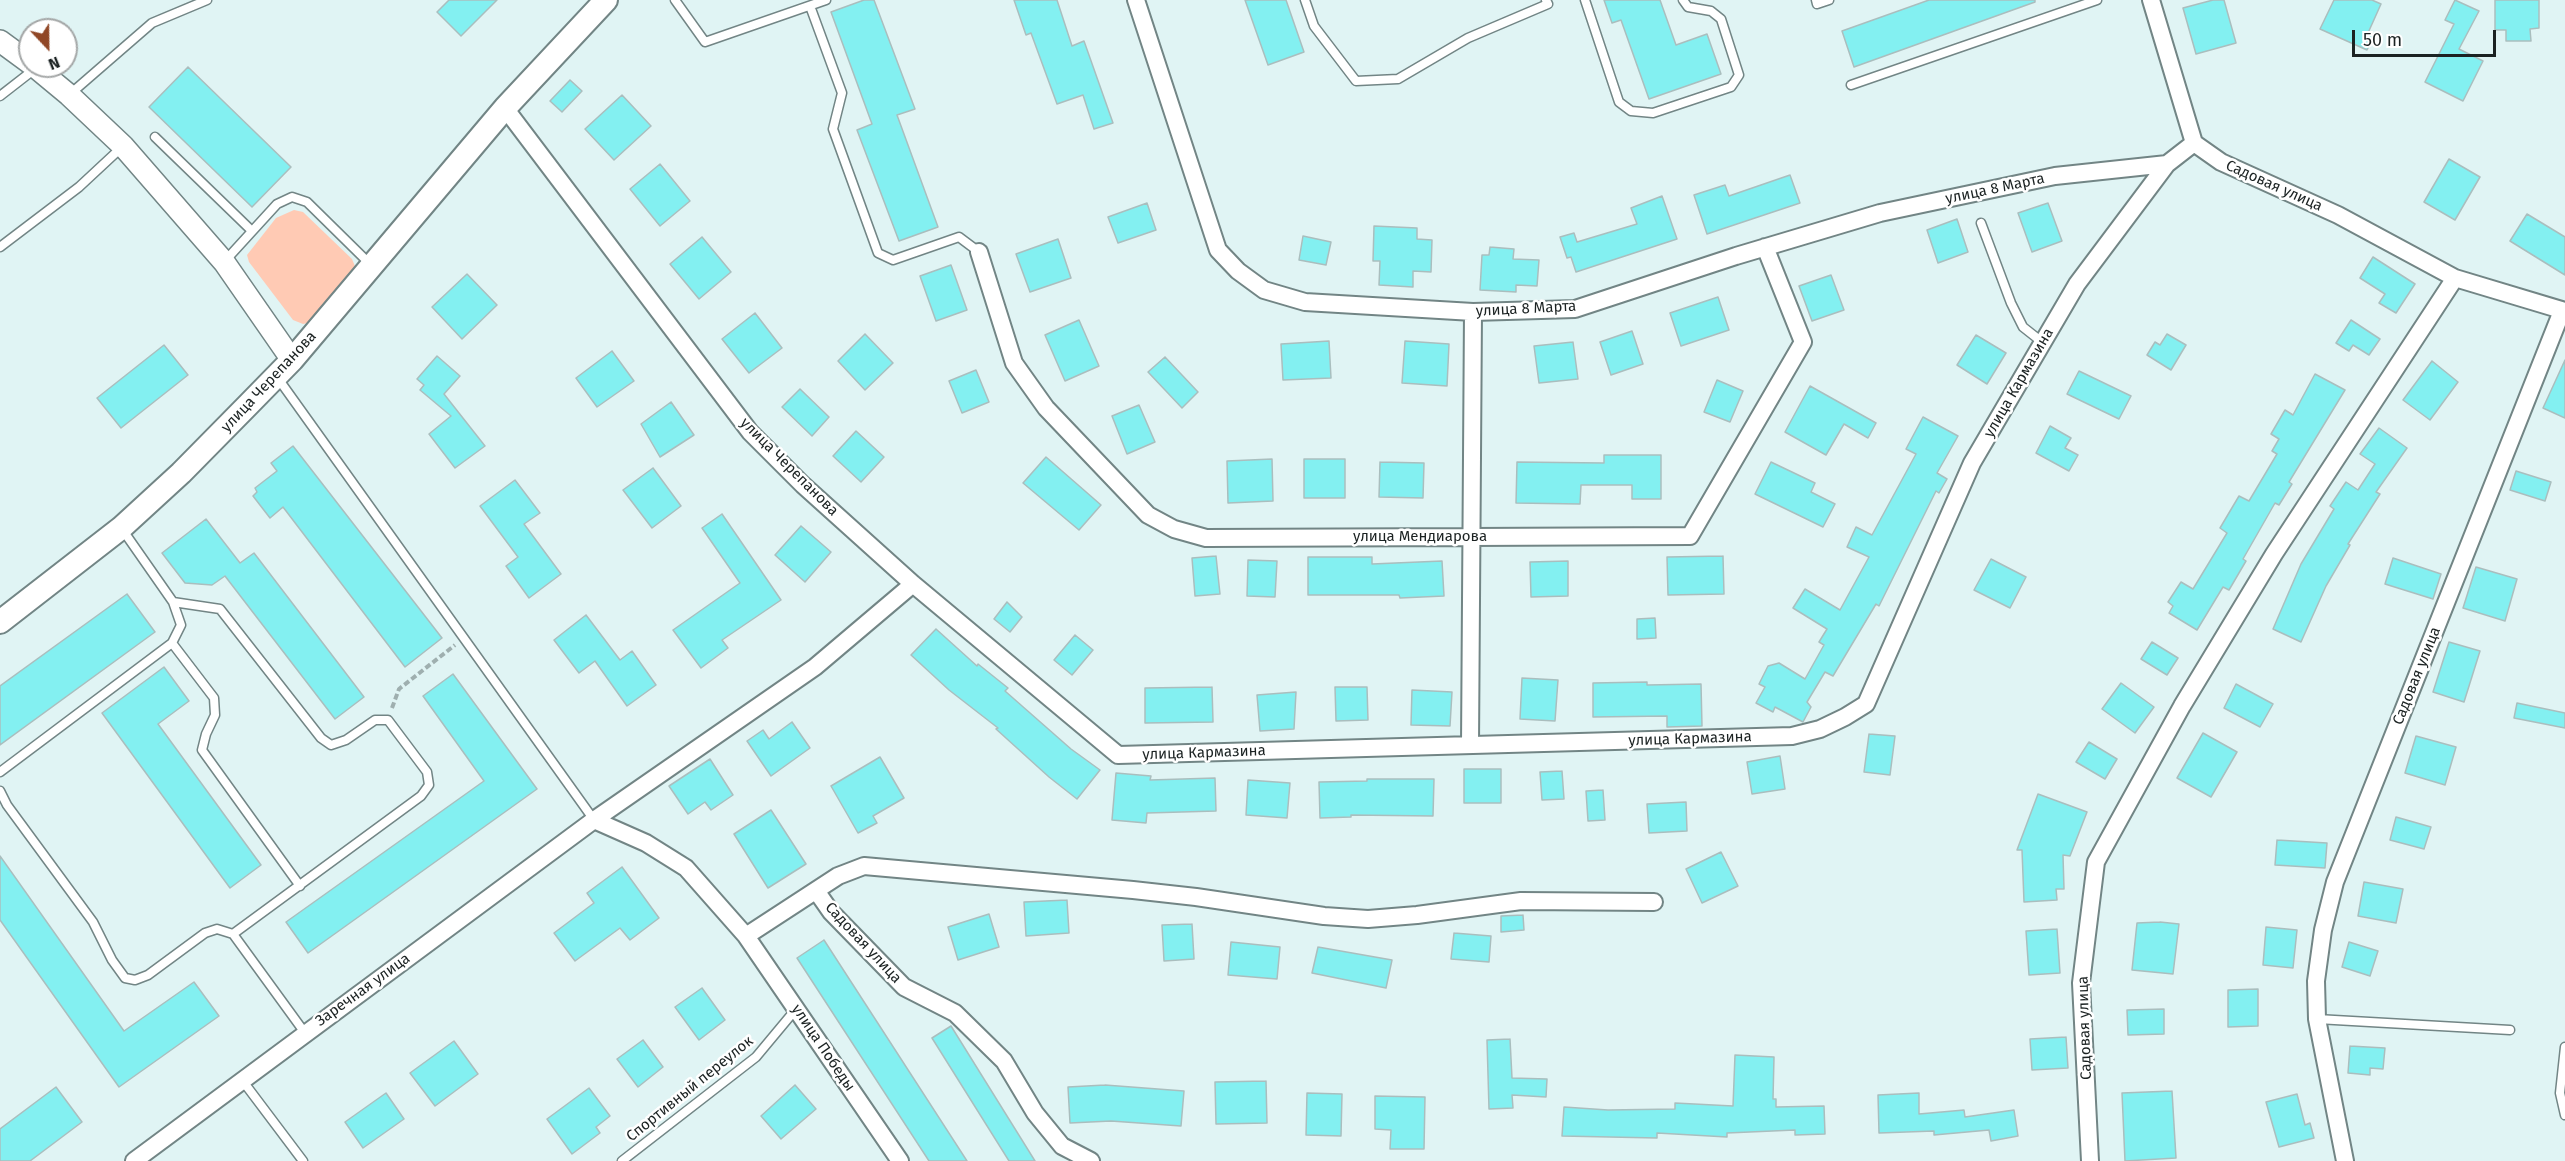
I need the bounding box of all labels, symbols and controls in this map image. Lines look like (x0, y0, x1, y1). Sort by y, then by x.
north arrow (18, 18, 78, 78)
scale bar (2355, 18, 2499, 56)
text: 50 m (2363, 29, 2402, 51)
text: N (46, 53, 63, 74)
street label: Садовая улица (2223, 157, 2325, 215)
street label: улица 8 Марта (1944, 170, 2046, 208)
street label: улица 8 Марта (1475, 297, 1577, 321)
street label: улица Кармазина (1980, 325, 2058, 441)
street label: улица Черепанова (218, 328, 320, 436)
street label: улица Черепанова (736, 414, 842, 520)
street label: улица Мендиарова (1353, 528, 1487, 546)
street label: Садовая улица (2389, 624, 2445, 728)
street label: улица Кармазина (1628, 728, 1752, 750)
street label: улица Кармазина (1142, 742, 1266, 764)
street label: Садовая улица (821, 899, 905, 987)
street label: Заречная улица (312, 950, 414, 1030)
street label: Садовая улица (2074, 976, 2096, 1080)
street label: улица Победы (787, 1001, 859, 1095)
street label: Спортивный переулок (623, 1032, 757, 1146)

